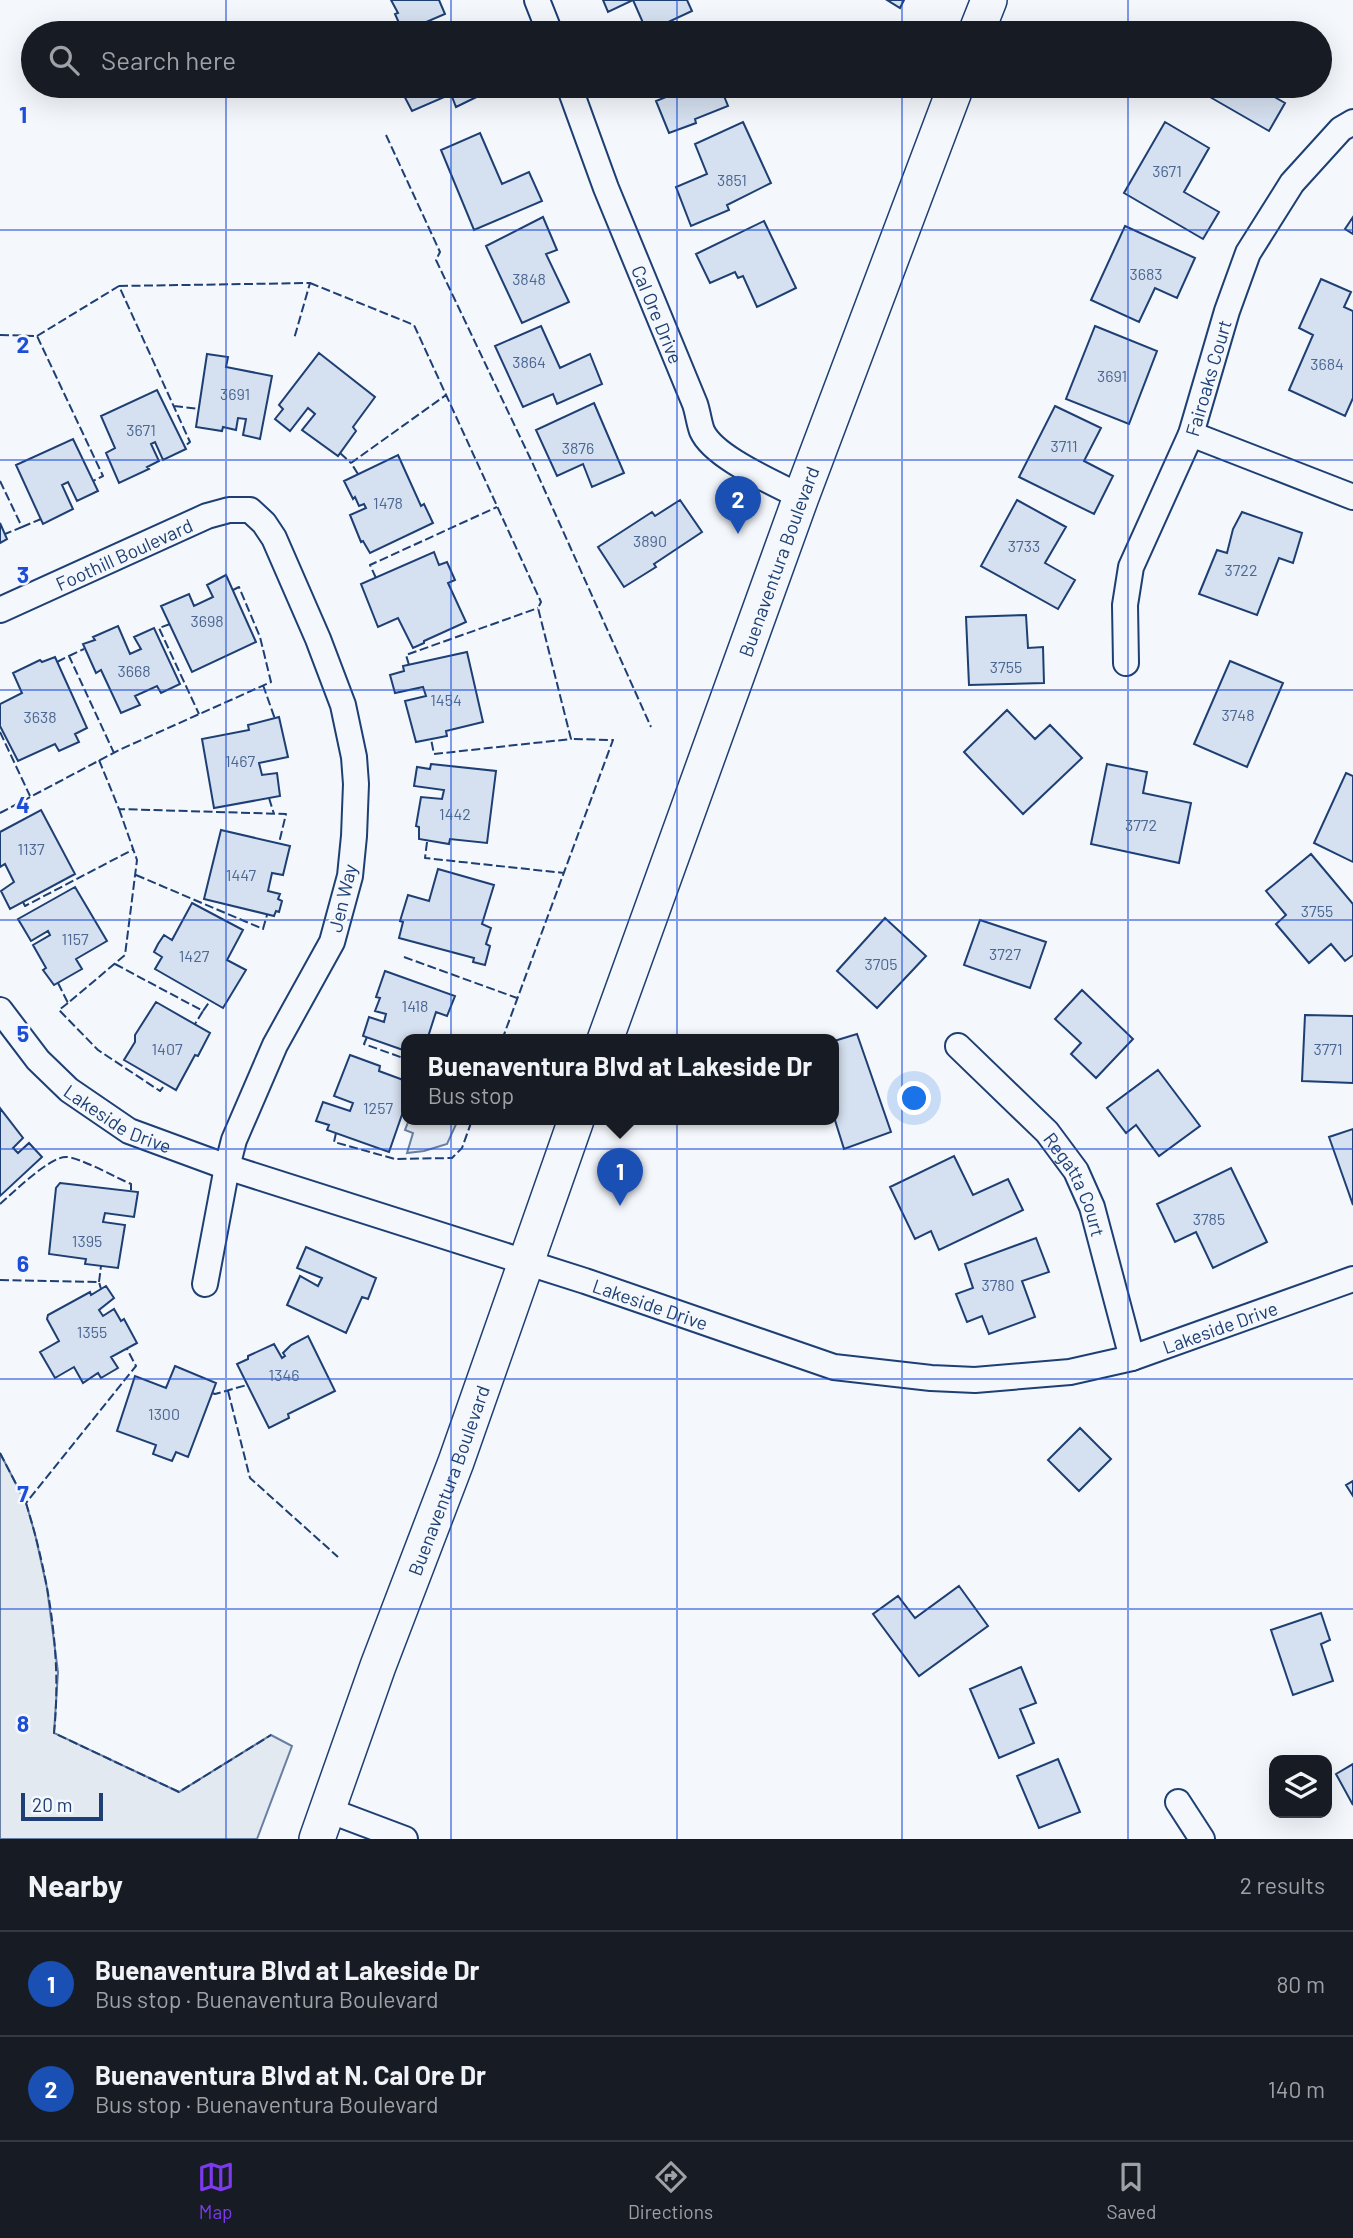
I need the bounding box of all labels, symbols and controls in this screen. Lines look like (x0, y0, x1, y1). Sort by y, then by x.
search box (21, 21, 1332, 98)
icon: search (45, 41, 83, 79)
text: Search here (101, 44, 236, 75)
text: 1 (19, 100, 27, 128)
house number: 3671 (1152, 161, 1182, 180)
house number: 3851 (717, 170, 747, 189)
street label: Cal Ore Drive (628, 262, 688, 367)
house number: 3683 (1129, 264, 1163, 283)
house number: 3848 (512, 269, 546, 288)
street label: Fairoaks Court (1180, 317, 1235, 439)
text: 2 (17, 330, 29, 358)
house number: 3864 (512, 352, 546, 371)
house number: 3684 (1310, 354, 1344, 373)
house number: 3691 (1097, 366, 1127, 385)
house number: 3691 (220, 384, 250, 403)
house number: 3671 (126, 420, 156, 439)
house number: 3711 (1050, 436, 1078, 455)
house number: 3876 (562, 438, 594, 457)
street label: Buenaventura Boulevard (733, 463, 823, 660)
pin: 2 (715, 476, 761, 534)
house number: 1478 (373, 493, 403, 512)
street label: Foothill Boulevard (52, 513, 196, 595)
house number: 3890 (633, 531, 667, 550)
house number: 3733 (1008, 536, 1040, 555)
text: 3 (17, 560, 29, 588)
house number: 3722 (1225, 560, 1257, 579)
house number: 3698 (190, 611, 224, 630)
house number: 3755 (990, 657, 1022, 676)
house number: 3668 (117, 661, 151, 680)
house number: 1454 (430, 690, 462, 709)
house number: 3748 (1222, 705, 1254, 724)
house number: 3638 (23, 707, 57, 726)
house number: 1467 (225, 751, 256, 770)
text: 4 (16, 790, 30, 818)
house number: 1442 (439, 804, 471, 823)
house number: 3772 (1125, 815, 1157, 834)
house number: 1137 (17, 839, 45, 858)
street label: Jen Way (323, 861, 361, 934)
house number: 1447 (226, 865, 257, 884)
house number: 3755 (1301, 901, 1333, 920)
house number: 1157 (61, 929, 89, 948)
house number: 3727 (989, 944, 1021, 963)
house number: 1427 (179, 946, 210, 965)
house number: 3705 (864, 954, 898, 973)
house number: 1418 (402, 996, 428, 1015)
text: 5 (17, 1019, 29, 1047)
popup (401, 1034, 839, 1125)
house number: 1407 (151, 1039, 183, 1058)
house number: 3771 (1313, 1039, 1343, 1058)
text: Buenaventura Blvd at Lakeside Dr (428, 1050, 812, 1081)
street label: Lakeside Drive (60, 1079, 175, 1157)
text: Bus stop (428, 1081, 514, 1109)
your location (897, 1081, 931, 1115)
house number: 1257 (363, 1098, 393, 1117)
street label: Regatta Court (1039, 1127, 1111, 1239)
pin: 1 (597, 1148, 643, 1206)
house number: 3785 (1193, 1209, 1225, 1228)
house number: 1395 (72, 1231, 102, 1250)
text: 6 (17, 1249, 29, 1277)
street label: Lakeside Drive (590, 1273, 711, 1334)
house number: 3780 (981, 1275, 1015, 1294)
street label: Lakeside Drive (1159, 1296, 1280, 1358)
house number: 1355 (77, 1322, 107, 1341)
house number: 1346 (269, 1365, 299, 1384)
street label: Buenaventura Boulevard (402, 1382, 494, 1578)
house number: 1300 (148, 1404, 180, 1423)
text: 7 (17, 1479, 29, 1507)
text: 8 (17, 1709, 29, 1737)
map controls (1269, 1755, 1332, 1818)
button: layers (1269, 1755, 1332, 1818)
scale bar (21, 1790, 103, 1822)
text: 20 m (32, 1793, 72, 1816)
text: Nearby (28, 1867, 123, 1903)
text: 2 results (1240, 1871, 1325, 1899)
text: Buenaventura Blvd at Lakeside Dr (95, 1954, 479, 1985)
text: 1 (47, 1970, 55, 1998)
text: 80 m (1276, 1970, 1325, 1998)
text: Bus stop · Buenaventura Boulevard (95, 1985, 438, 2013)
text: Buenaventura Blvd at N. Cal Ore Dr (95, 2059, 486, 2090)
text: 2 (45, 2075, 57, 2103)
text: 140 m (1268, 2075, 1325, 2103)
text: Bus stop · Buenaventura Boulevard (95, 2090, 438, 2118)
tab: Map (197, 2158, 235, 2223)
tab: Directions (628, 2158, 713, 2223)
tab: Saved (1106, 2158, 1156, 2223)

